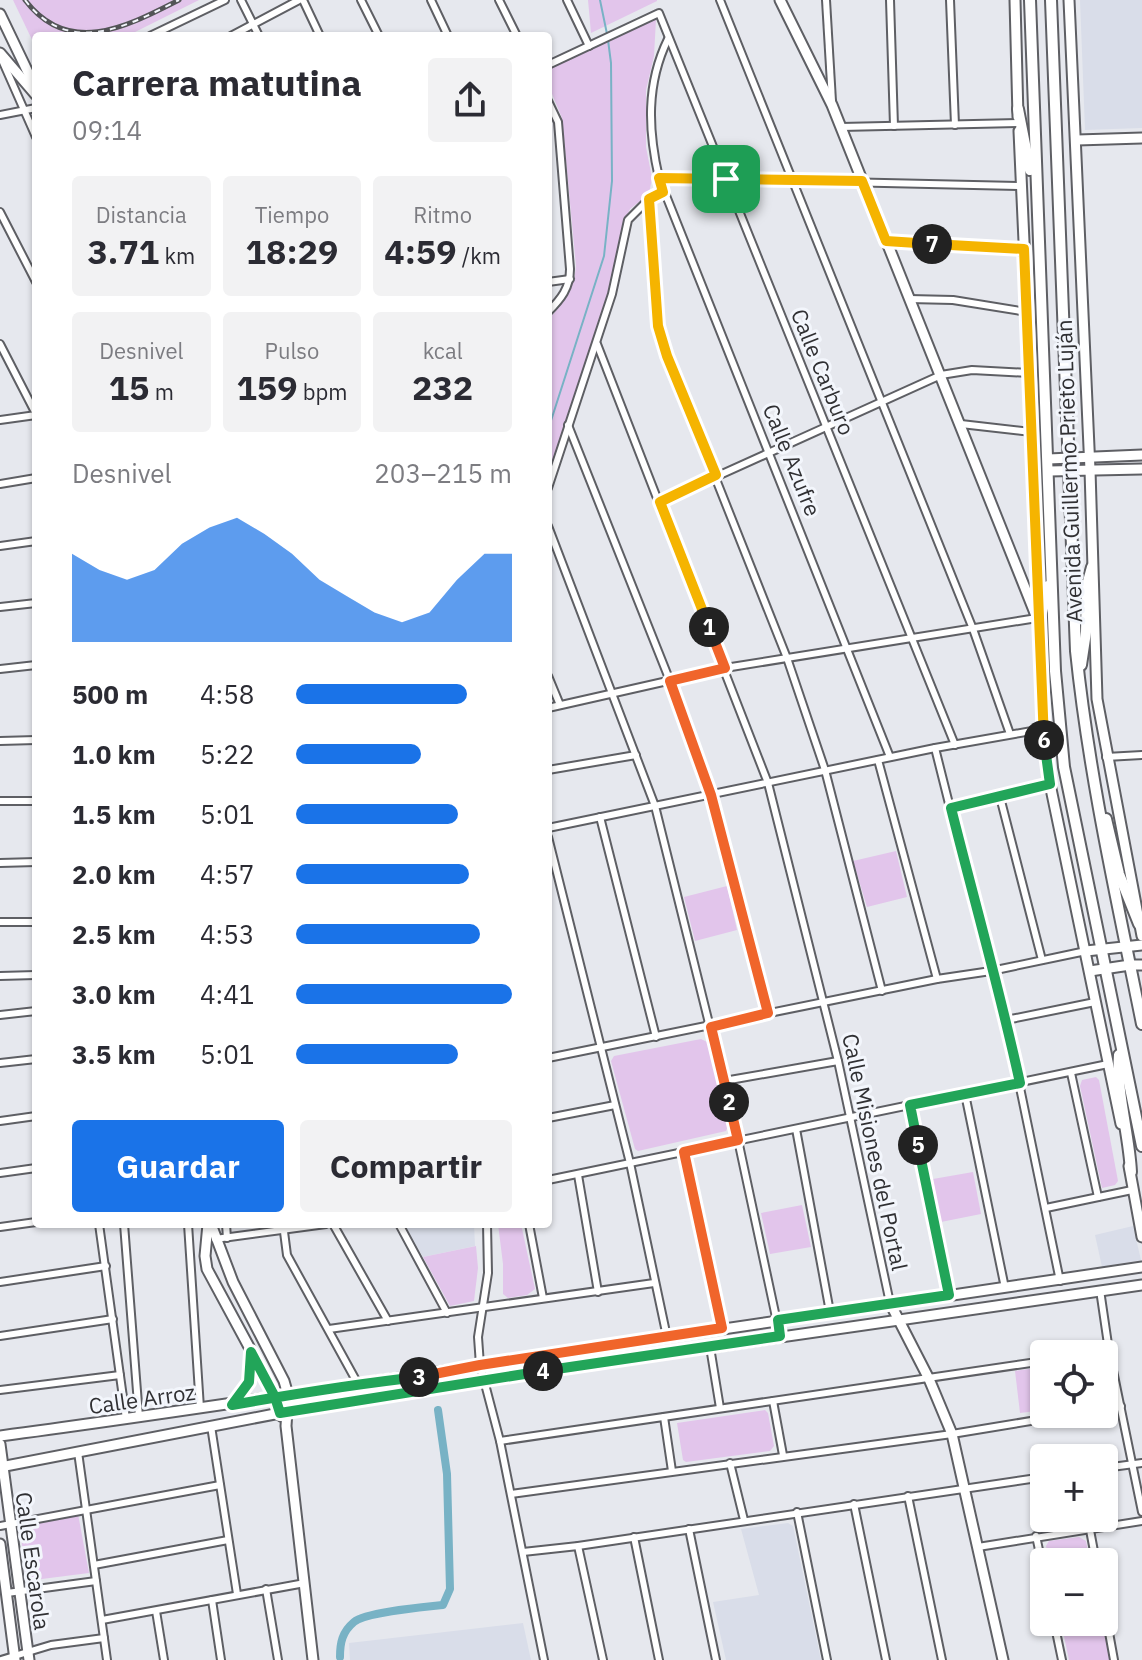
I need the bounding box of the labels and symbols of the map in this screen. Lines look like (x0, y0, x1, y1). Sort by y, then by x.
pin (692, 145, 760, 213)
pin: 7 (912, 224, 952, 264)
street label: Calle Carburo (785, 304, 862, 439)
street label: Avenida Guillermo Prieto Luján (1049, 319, 1088, 623)
street label: Calle Azufre (757, 399, 828, 520)
pin: 1 (689, 607, 729, 647)
pin: 6 (1024, 720, 1064, 760)
street label: Calle Misiones del Portal (836, 1031, 915, 1273)
pin: 2 (709, 1082, 749, 1122)
pin: 5 (898, 1125, 938, 1165)
pin: 4 (523, 1351, 563, 1391)
pin: 3 (399, 1357, 439, 1397)
street label: Calle Arroz (87, 1377, 197, 1420)
street label: Calle Escarola (9, 1490, 58, 1632)

